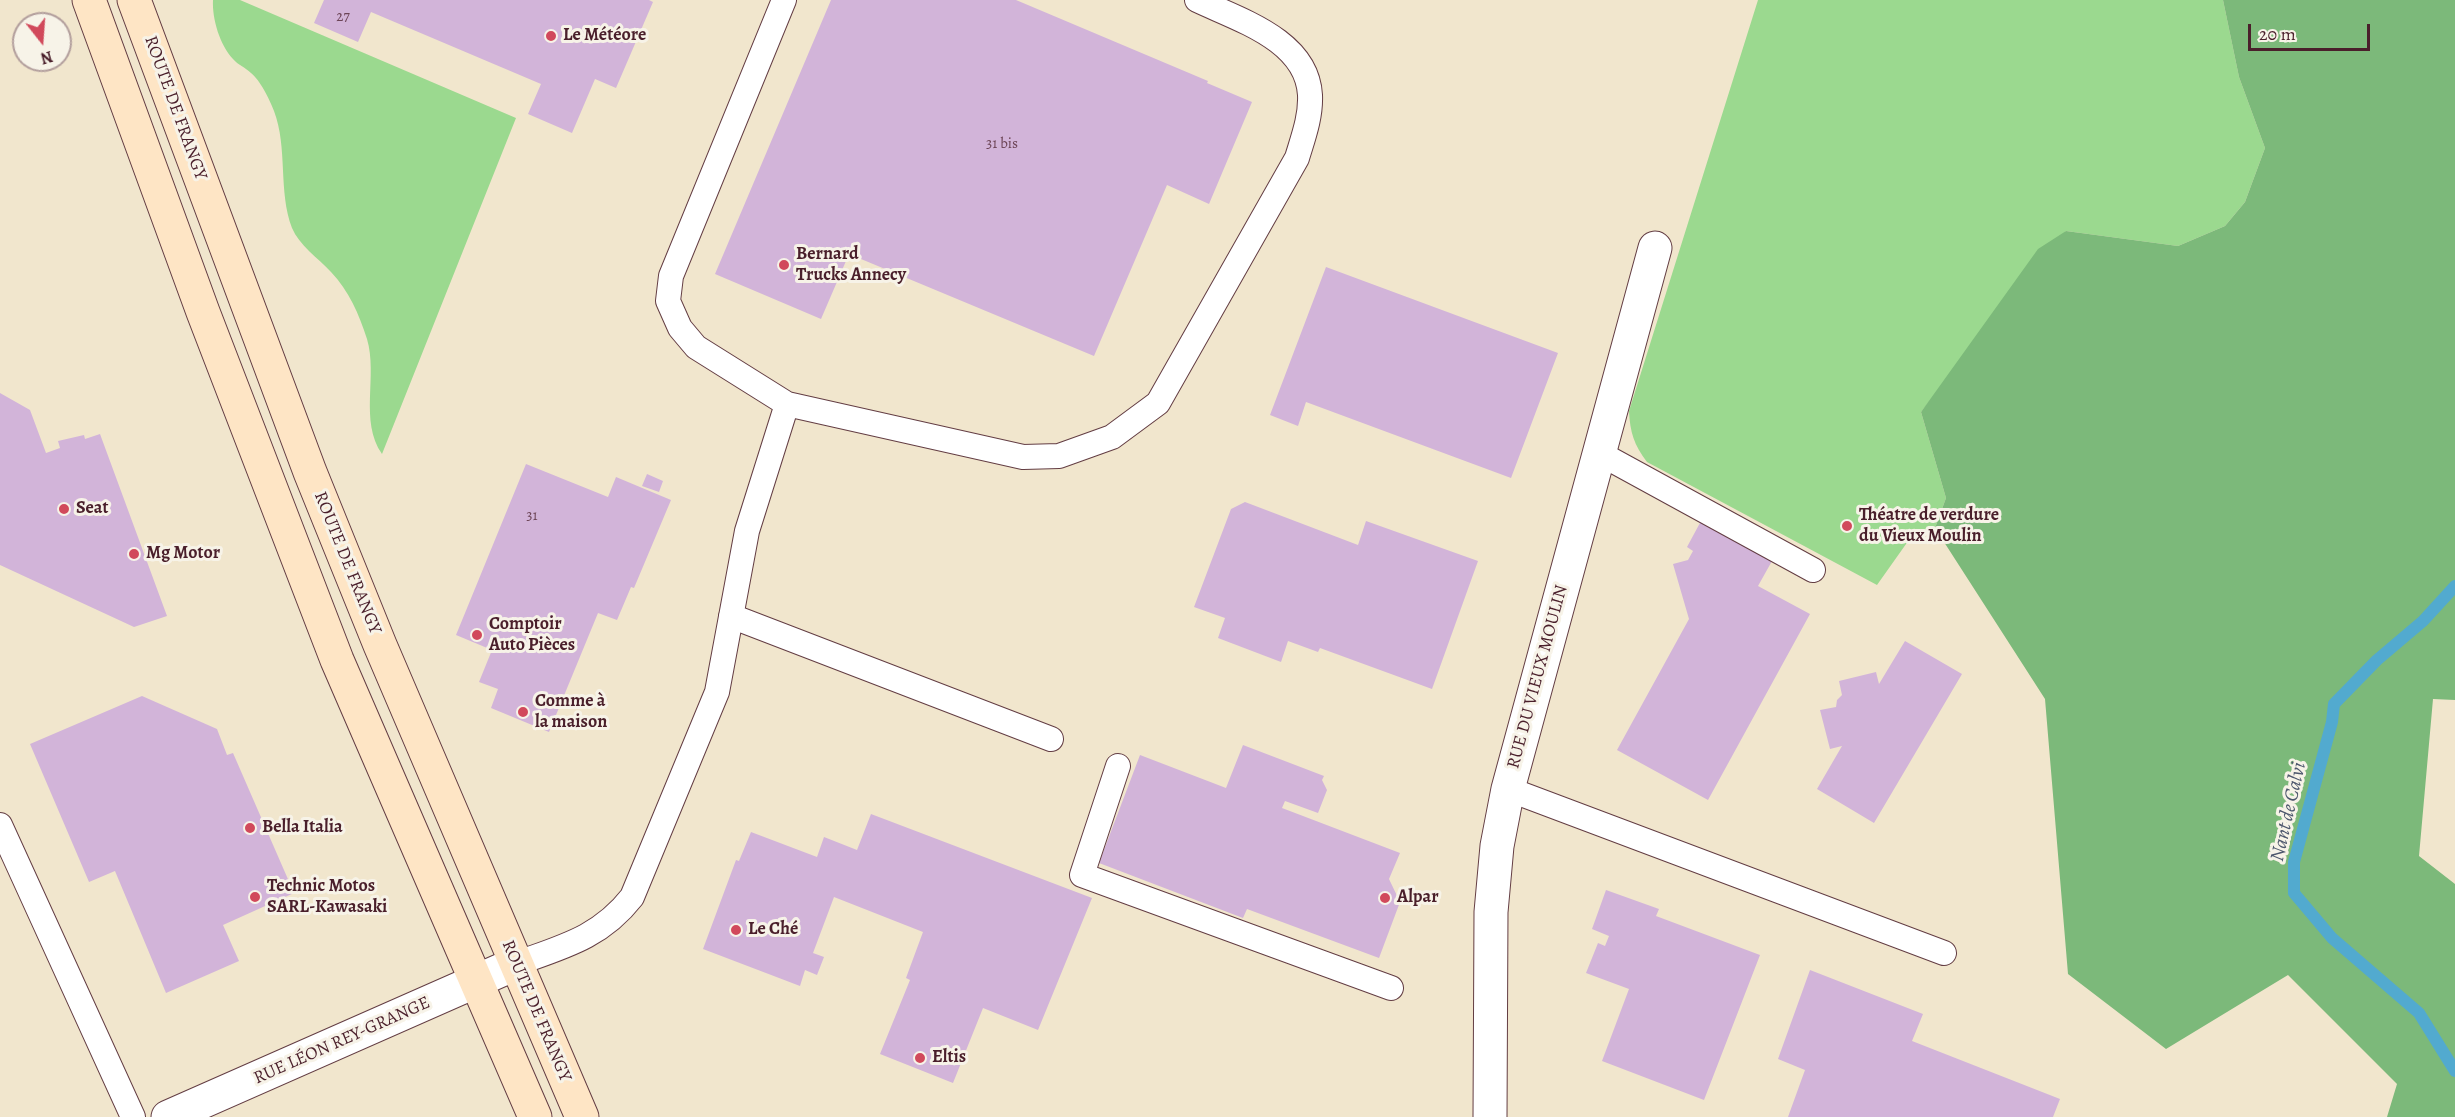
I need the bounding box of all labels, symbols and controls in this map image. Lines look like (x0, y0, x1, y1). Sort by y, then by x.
house number: 27 (336, 8, 350, 26)
north arrow (12, 12, 72, 72)
scale bar (2251, 12, 2372, 50)
text: 20 m (2259, 22, 2296, 46)
place label: Le Météore (563, 25, 646, 47)
marker: Le Météore (544, 29, 558, 43)
street label: ROUTE DE FRANGY (139, 33, 211, 183)
text: N (38, 45, 55, 70)
house number: 31 bis (986, 135, 1018, 153)
place label: Bernard Trucks Annecy (796, 244, 906, 286)
marker: Bernard Trucks Annecy (777, 258, 791, 272)
street label: ROUTE DE FRANGY (309, 489, 385, 637)
place label: Seat (76, 498, 108, 520)
marker: Seat (57, 502, 71, 516)
place label: Théatre de verdure du Vieux Moulin (1859, 505, 1999, 548)
house number: 31 (526, 507, 538, 525)
marker: Théatre de verdure du Vieux Moulin (1840, 519, 1854, 533)
place label: Mg Motor (146, 543, 220, 565)
marker: Mg Motor (127, 547, 141, 561)
street label: RUE DU VIEUX MOULIN (1503, 583, 1573, 771)
place label: Comptoir Auto Pièces (489, 614, 575, 656)
marker: Comptoir Auto Pièces (470, 628, 484, 642)
place label: Comme à la maison (535, 691, 607, 734)
marker: Comme à la maison (516, 705, 530, 719)
water label: Nant de Calvi (2266, 760, 2312, 864)
place label: Bella Italia (262, 817, 343, 839)
marker: Bella Italia (243, 821, 257, 835)
place label: Technic Motos SARL-Kawasaki (267, 876, 387, 918)
place label: Alpar (1397, 887, 1439, 909)
marker: Technic Motos SARL-Kawasaki (248, 890, 262, 904)
marker: Alpar (1378, 891, 1392, 905)
place label: Le Ché (748, 919, 798, 941)
marker: Le Ché (729, 923, 743, 937)
street label: ROUTE DE FRANGY (496, 937, 576, 1085)
street label: RUE LÉON REY-GRANGE (250, 992, 434, 1090)
place label: Eltis (932, 1047, 966, 1069)
marker: Eltis (913, 1051, 927, 1065)

